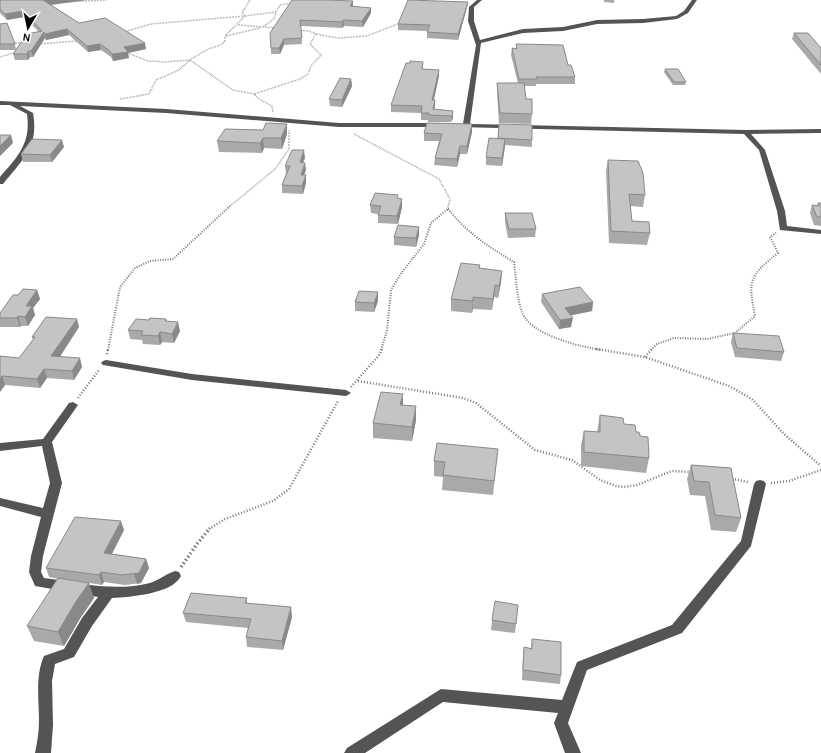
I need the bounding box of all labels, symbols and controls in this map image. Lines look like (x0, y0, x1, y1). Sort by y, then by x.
north arrow (8, 8, 48, 48)
text: N (22, 30, 31, 44)

